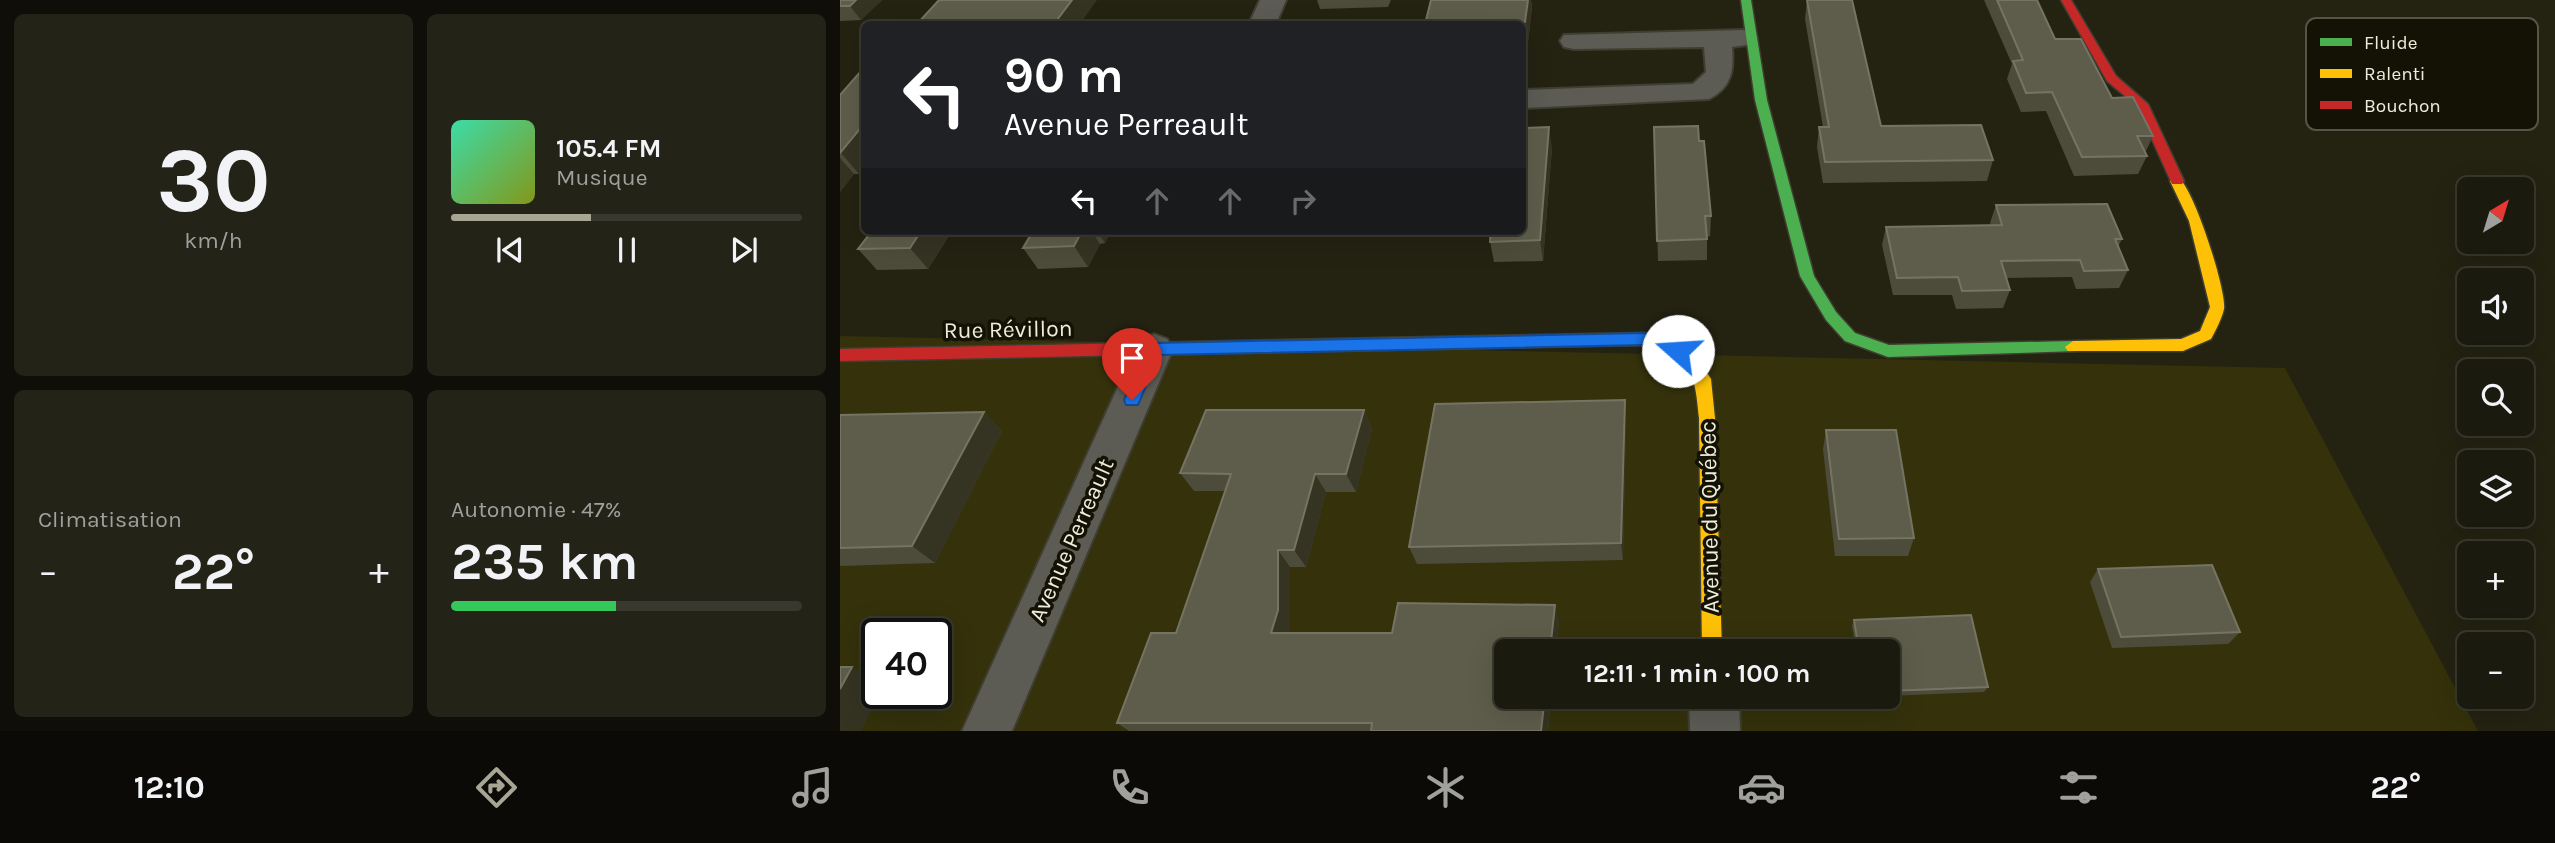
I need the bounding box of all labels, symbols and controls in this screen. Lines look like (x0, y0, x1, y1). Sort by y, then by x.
legend (2306, 18, 2538, 130)
text: Fluide (2364, 32, 2417, 54)
text: 90 m (1004, 47, 1124, 104)
icon: left (889, 49, 980, 140)
text: Ralenti (2364, 63, 2425, 85)
text: Bouchon (2364, 95, 2441, 117)
text: Avenue Perreault (1004, 106, 1249, 143)
text: 30 (156, 128, 271, 234)
text: 105.4 FM (556, 133, 661, 164)
text: Musique (556, 164, 648, 191)
north arrow (2457, 177, 2534, 254)
map controls (2457, 177, 2534, 709)
icon: left (1065, 182, 1103, 220)
icon: ahead (1138, 182, 1176, 220)
icon: ahead (1211, 182, 1249, 220)
icon: right (1284, 182, 1322, 220)
text: km/h (184, 227, 243, 254)
icon: previous (491, 231, 529, 269)
icon: pause (608, 231, 646, 269)
icon: next (725, 231, 763, 269)
button: sound (2457, 268, 2534, 345)
position arrow (1641, 314, 1715, 388)
street label: Rue Révillon (943, 315, 1073, 344)
pin (1102, 328, 1162, 400)
icon: arrive (1113, 339, 1151, 377)
button: search (2457, 359, 2534, 436)
street label: Avenue du Québec (1694, 421, 1725, 613)
button: layers (2457, 450, 2534, 527)
street label: Avenue Perreault (1023, 454, 1120, 626)
text: Autonomie · 47% (451, 496, 621, 523)
text: Climatisation (38, 506, 182, 533)
text: 235 km (451, 531, 638, 592)
text: 22° (172, 541, 255, 602)
button: + (2457, 541, 2534, 618)
text: − (38, 549, 58, 594)
text: + (369, 549, 389, 594)
speed limit sign: 40 (861, 618, 952, 709)
button: − (2457, 632, 2534, 709)
text: 12:11 · 1 min · 100 m (1584, 658, 1810, 689)
icon: directions (472, 763, 521, 812)
icon: music (788, 763, 837, 812)
icon: phone (1105, 763, 1154, 812)
icon: climate (1421, 763, 1470, 812)
icon: car (1737, 763, 1786, 812)
icon: filters (2054, 763, 2103, 812)
text: 12:10 (134, 769, 205, 806)
text: 22° (2370, 769, 2421, 806)

